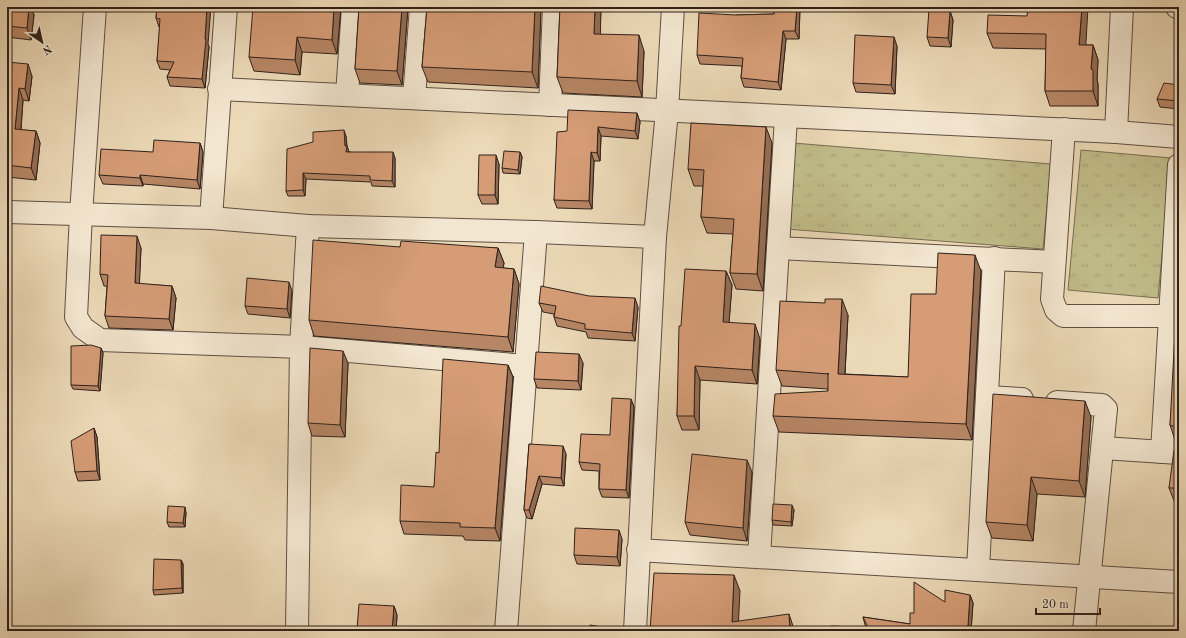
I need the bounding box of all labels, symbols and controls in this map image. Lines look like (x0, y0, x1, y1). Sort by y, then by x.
north arrow (22, 22, 62, 62)
text: N (40, 42, 53, 56)
scale bar (1036, 590, 1100, 616)
text: 20 m (1042, 599, 1069, 611)

